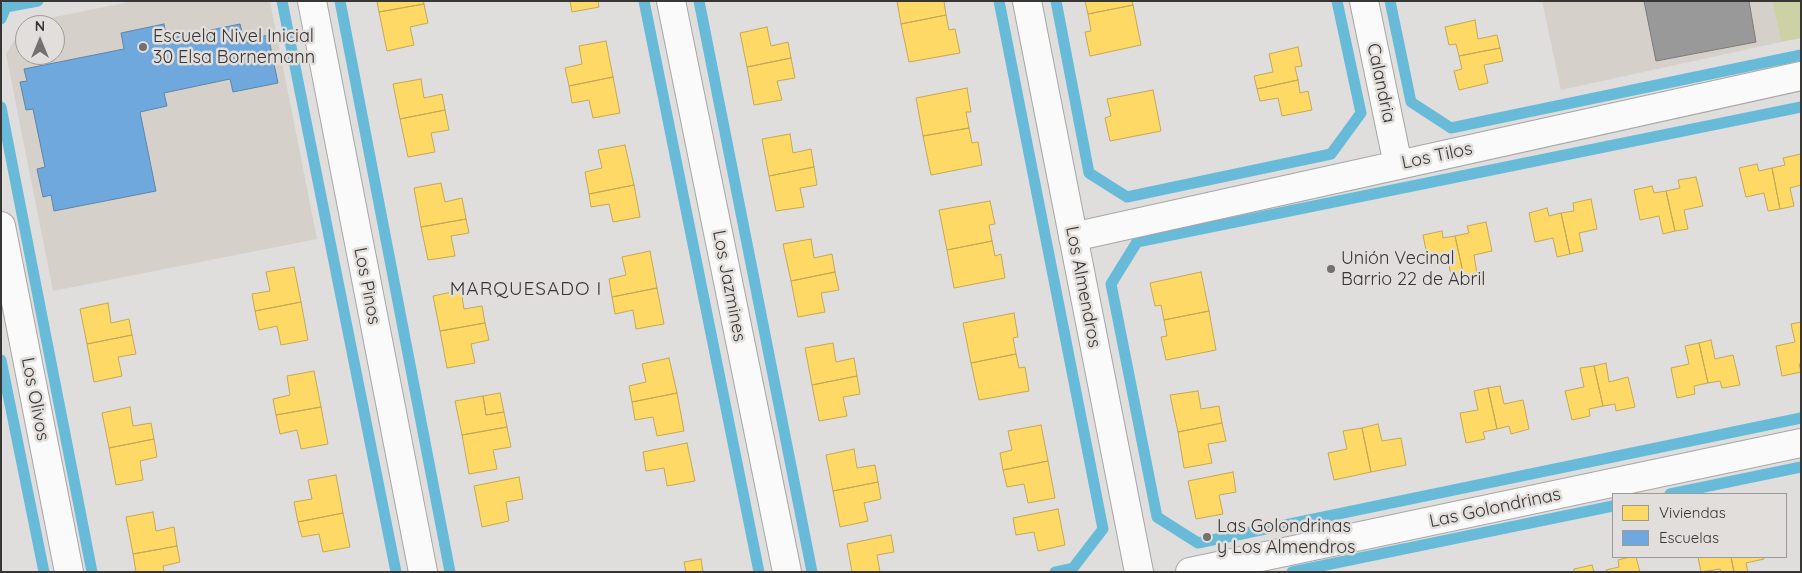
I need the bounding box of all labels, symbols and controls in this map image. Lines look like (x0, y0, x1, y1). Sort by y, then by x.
north arrow (15, 15, 65, 65)
text: N (35, 17, 45, 35)
place label: Escuela Nivel Inicial 30 Elsa Bornemann (153, 26, 315, 68)
marker: Escuela Nivel Inicial 30 Elsa Bornemann (137, 41, 149, 53)
street label: Calandria (1362, 41, 1400, 125)
street label: Los Tilos (1400, 138, 1474, 174)
street label: Los Almendros (1061, 224, 1105, 350)
street label: Los Jazmines (708, 229, 750, 343)
street label: Los Pinos (349, 246, 385, 326)
place label: Unión Vecinal Barrio 22 de Abril (1341, 248, 1485, 290)
marker: Unión Vecinal Barrio 22 de Abril (1325, 263, 1337, 275)
district label: MARQUESADO I (448, 278, 604, 300)
street label: Los Olivos (16, 356, 54, 442)
street label: Las Golondrinas (1427, 484, 1563, 532)
legend (1612, 493, 1787, 558)
text: Viviendas (1659, 503, 1726, 522)
place label: Las Golondrinas y Los Almendros (1217, 516, 1355, 558)
text: Escuelas (1659, 528, 1719, 547)
marker: Las Golondrinas y Los Almendros (1201, 531, 1213, 543)

